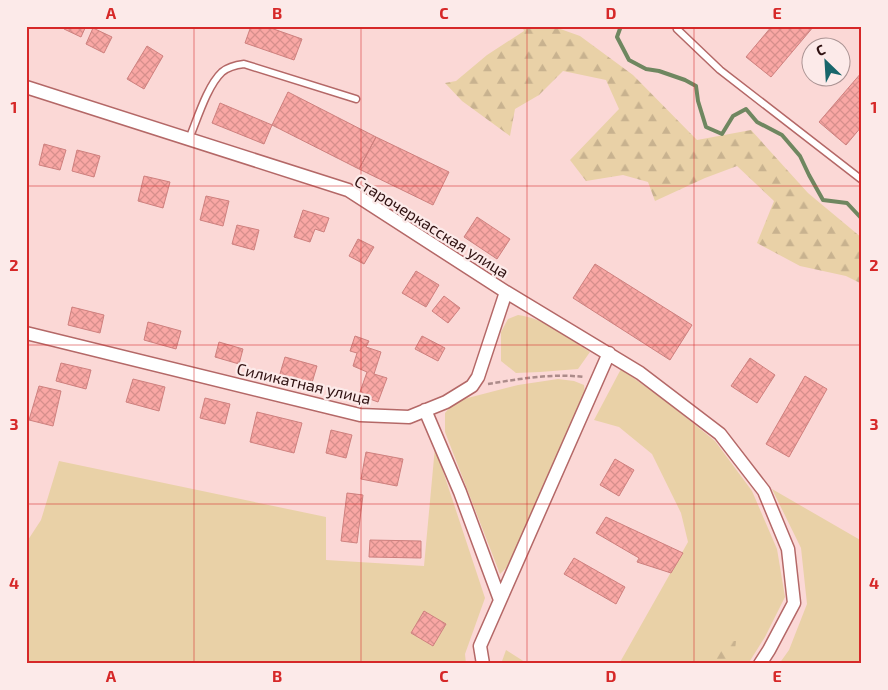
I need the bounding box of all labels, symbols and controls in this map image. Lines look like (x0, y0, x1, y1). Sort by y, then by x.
text: A (106, 3, 117, 22)
text: B (272, 3, 282, 22)
text: C (439, 3, 449, 22)
text: D (606, 3, 617, 22)
text: E (772, 3, 782, 22)
north arrow (800, 38, 850, 88)
text: С (813, 40, 828, 59)
text: 1 (11, 97, 17, 116)
text: 1 (871, 97, 877, 116)
street label: Старочеркасская улица (351, 171, 513, 282)
text: 2 (9, 255, 19, 274)
text: 2 (869, 255, 879, 274)
street label: Силикатная улица (235, 358, 373, 409)
text: 3 (9, 414, 19, 433)
text: 3 (869, 414, 879, 433)
text: 4 (9, 573, 19, 592)
text: 4 (869, 573, 879, 592)
text: A (106, 666, 117, 685)
text: B (272, 666, 282, 685)
text: C (439, 666, 449, 685)
text: D (606, 666, 617, 685)
text: E (772, 666, 782, 685)

